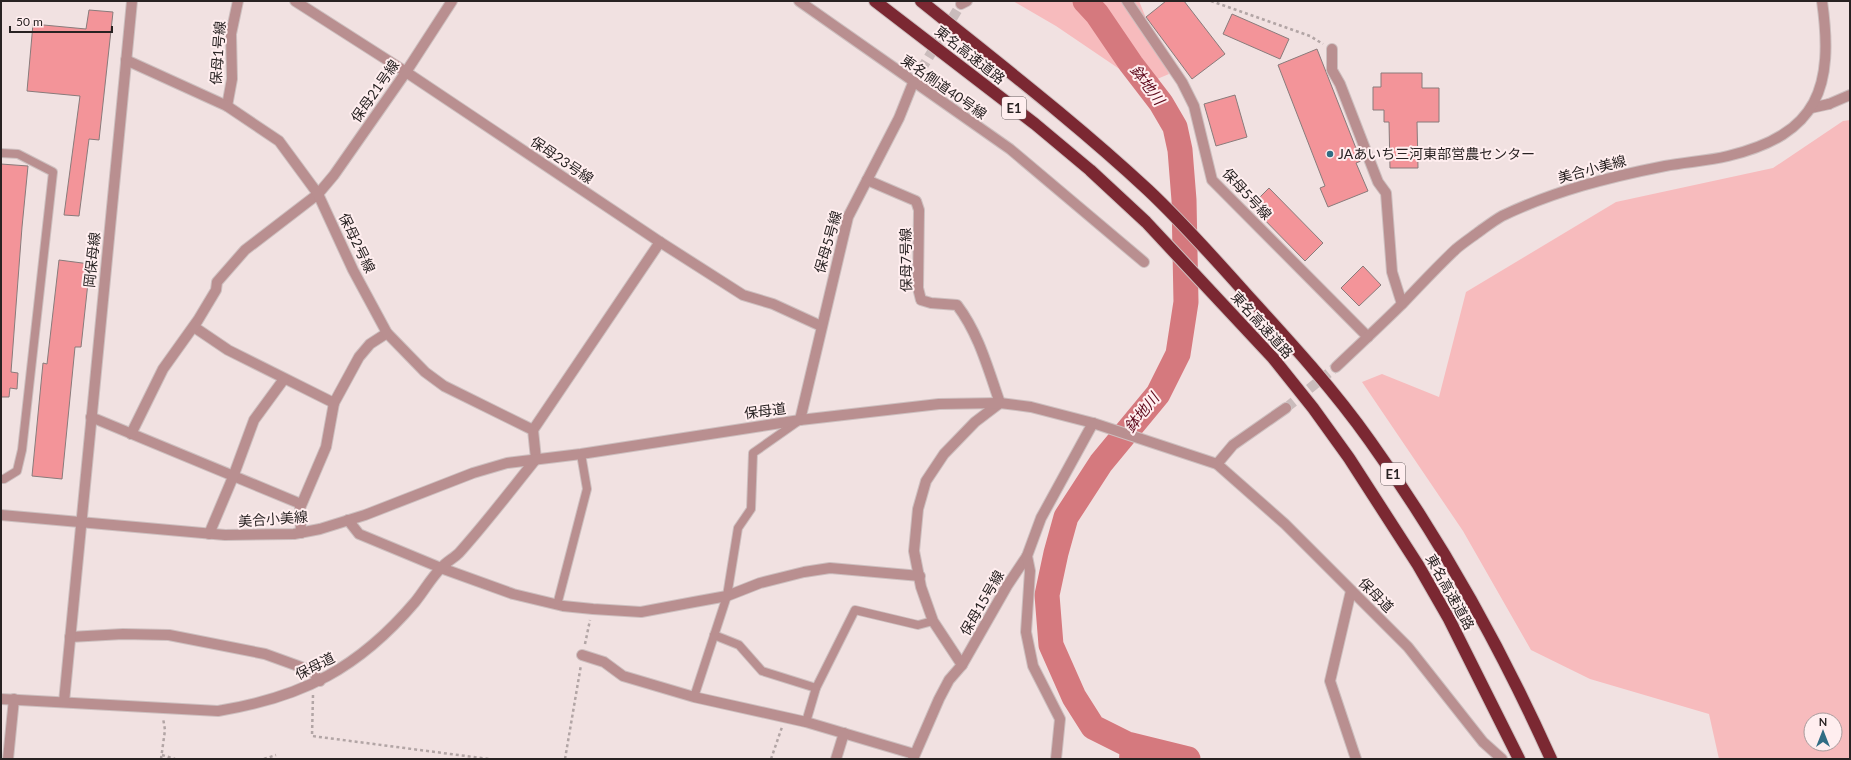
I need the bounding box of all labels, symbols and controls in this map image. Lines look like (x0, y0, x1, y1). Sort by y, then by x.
scale bar (10, 8, 112, 34)
text: 50 m (16, 14, 43, 29)
street label: 保母1号線 (207, 20, 228, 86)
street label: 東名高速道路 (932, 22, 1009, 87)
street label: 東名側道40号線 (898, 51, 990, 122)
street label: 保母21号線 (347, 56, 402, 125)
water label: 鉢地川 (1127, 61, 1170, 109)
road number: E1 (1002, 97, 1026, 119)
street label: 保母23号線 (528, 132, 597, 187)
place label: JAあいち三河東部営農センター (1338, 145, 1535, 162)
marker: JAあいち三河東部営農センター (1325, 149, 1335, 159)
street label: 美合小美線 (1556, 151, 1628, 186)
street label: 保母5号線 (1219, 164, 1275, 223)
street label: 保母5号線 (811, 209, 845, 275)
street label: 保母2号線 (336, 210, 379, 275)
street label: 保母7号線 (896, 228, 915, 292)
street label: 岡保母線 (80, 231, 103, 289)
street label: 東名高速道路 (1228, 288, 1297, 362)
water label: 鉢地川 (1120, 388, 1163, 436)
street label: 保母道 (743, 399, 787, 422)
road number: E1 (1381, 463, 1405, 485)
street label: 美合小美線 (237, 508, 308, 529)
street label: 東名高速道路 (1423, 551, 1478, 633)
street label: 保母15号線 (956, 567, 1007, 638)
street label: 保母道 (1355, 574, 1397, 616)
street label: 保母道 (292, 648, 337, 683)
north arrow (1803, 712, 1843, 752)
text: N (1819, 715, 1827, 728)

